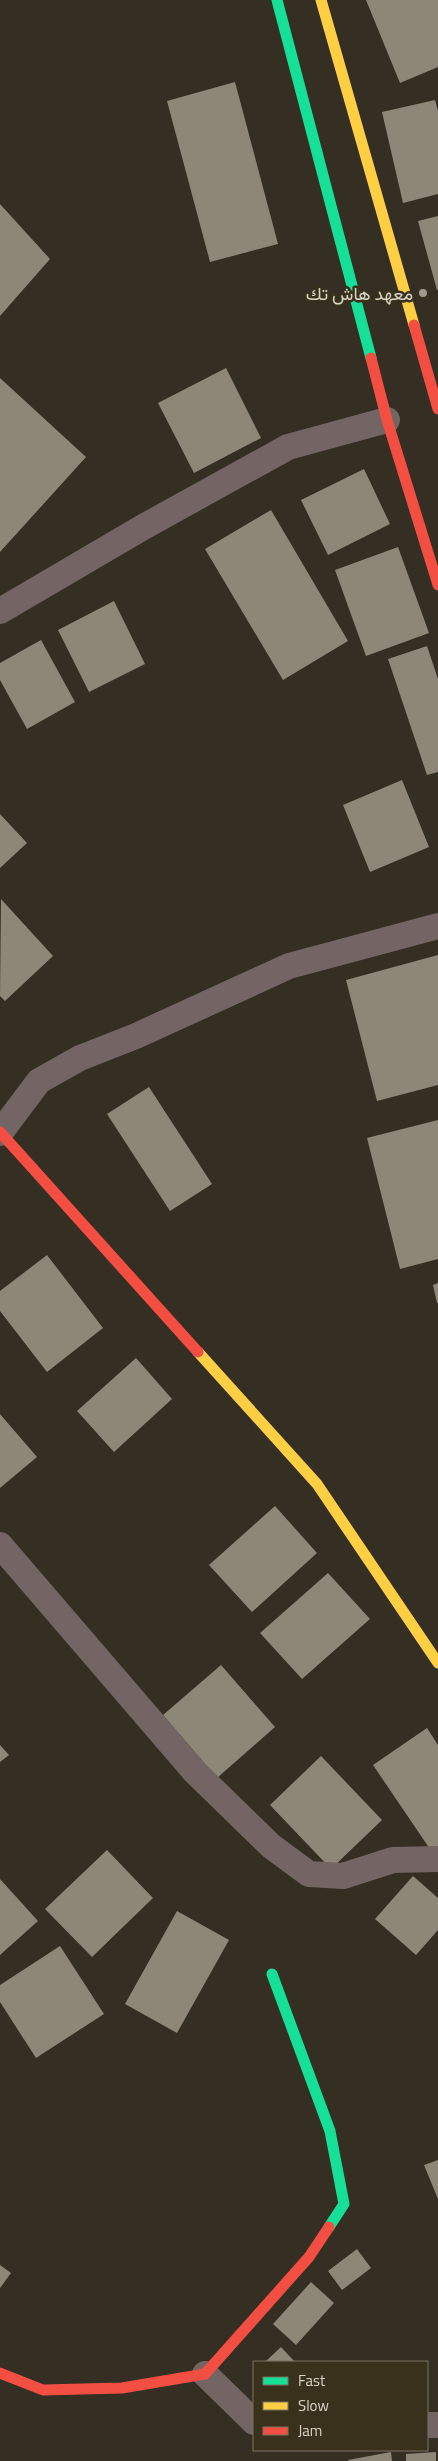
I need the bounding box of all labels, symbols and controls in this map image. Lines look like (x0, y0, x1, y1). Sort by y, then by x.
place label: معهد هاش تك (306, 280, 413, 307)
marker: معهد هاش تك (417, 287, 429, 299)
legend (253, 2361, 428, 2451)
text: Fast (298, 2369, 326, 2392)
text: Slow (298, 2394, 329, 2417)
text: Jam (298, 2419, 322, 2442)

